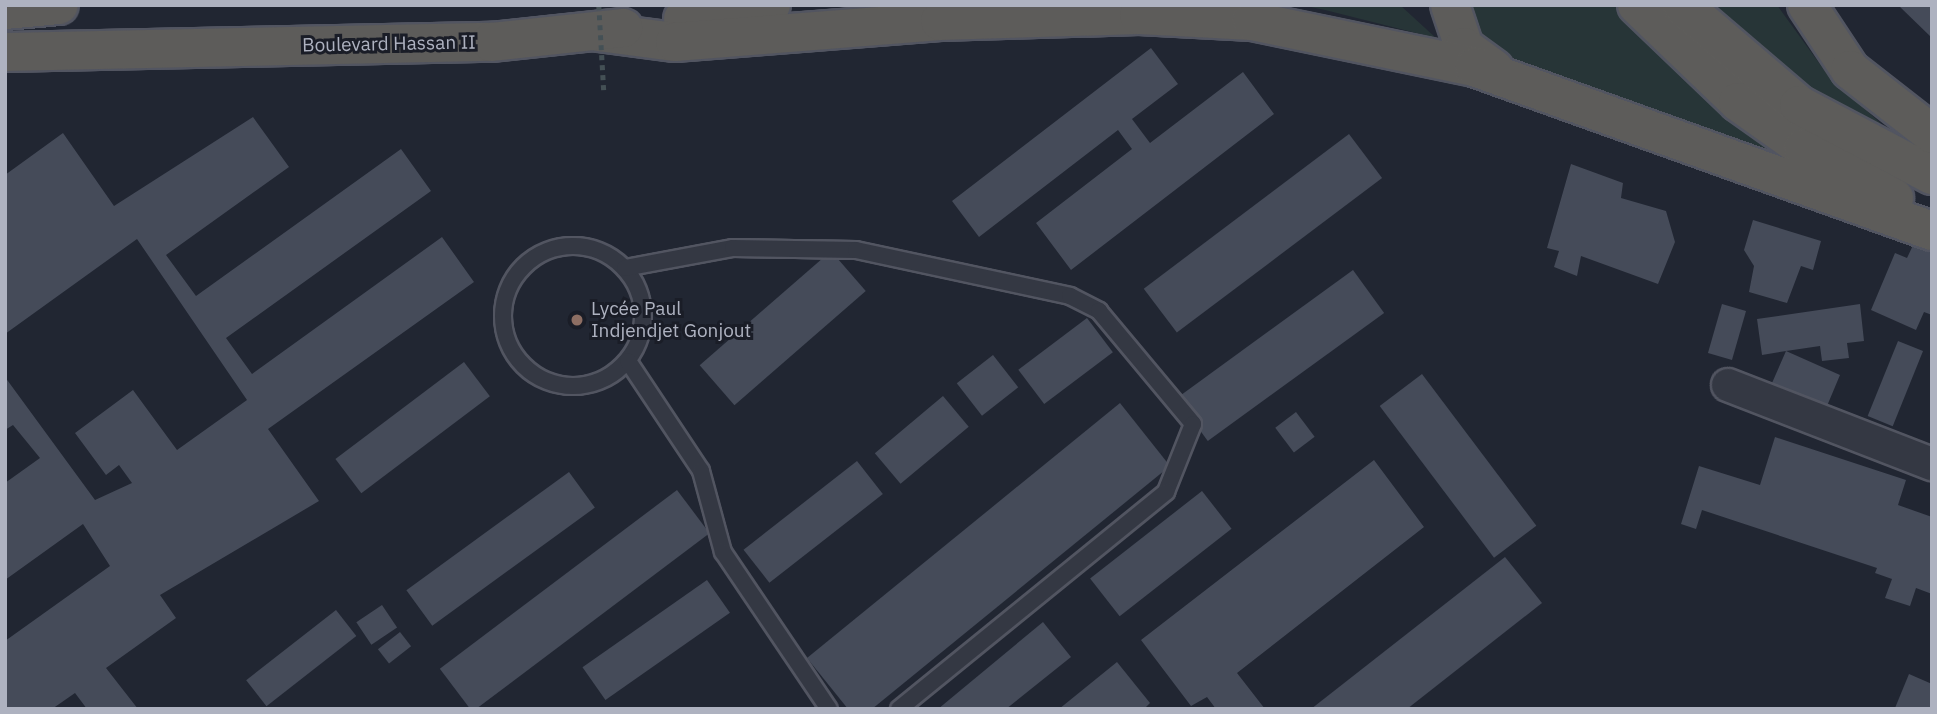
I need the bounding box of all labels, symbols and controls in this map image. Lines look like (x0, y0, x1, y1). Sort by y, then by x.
street label: Boulevard Hassan II (302, 31, 476, 57)
place label: Lycée Paul Indjendjet Gonjout (591, 298, 751, 342)
marker: Lycée Paul Indjendjet Gonjout (569, 312, 585, 328)

